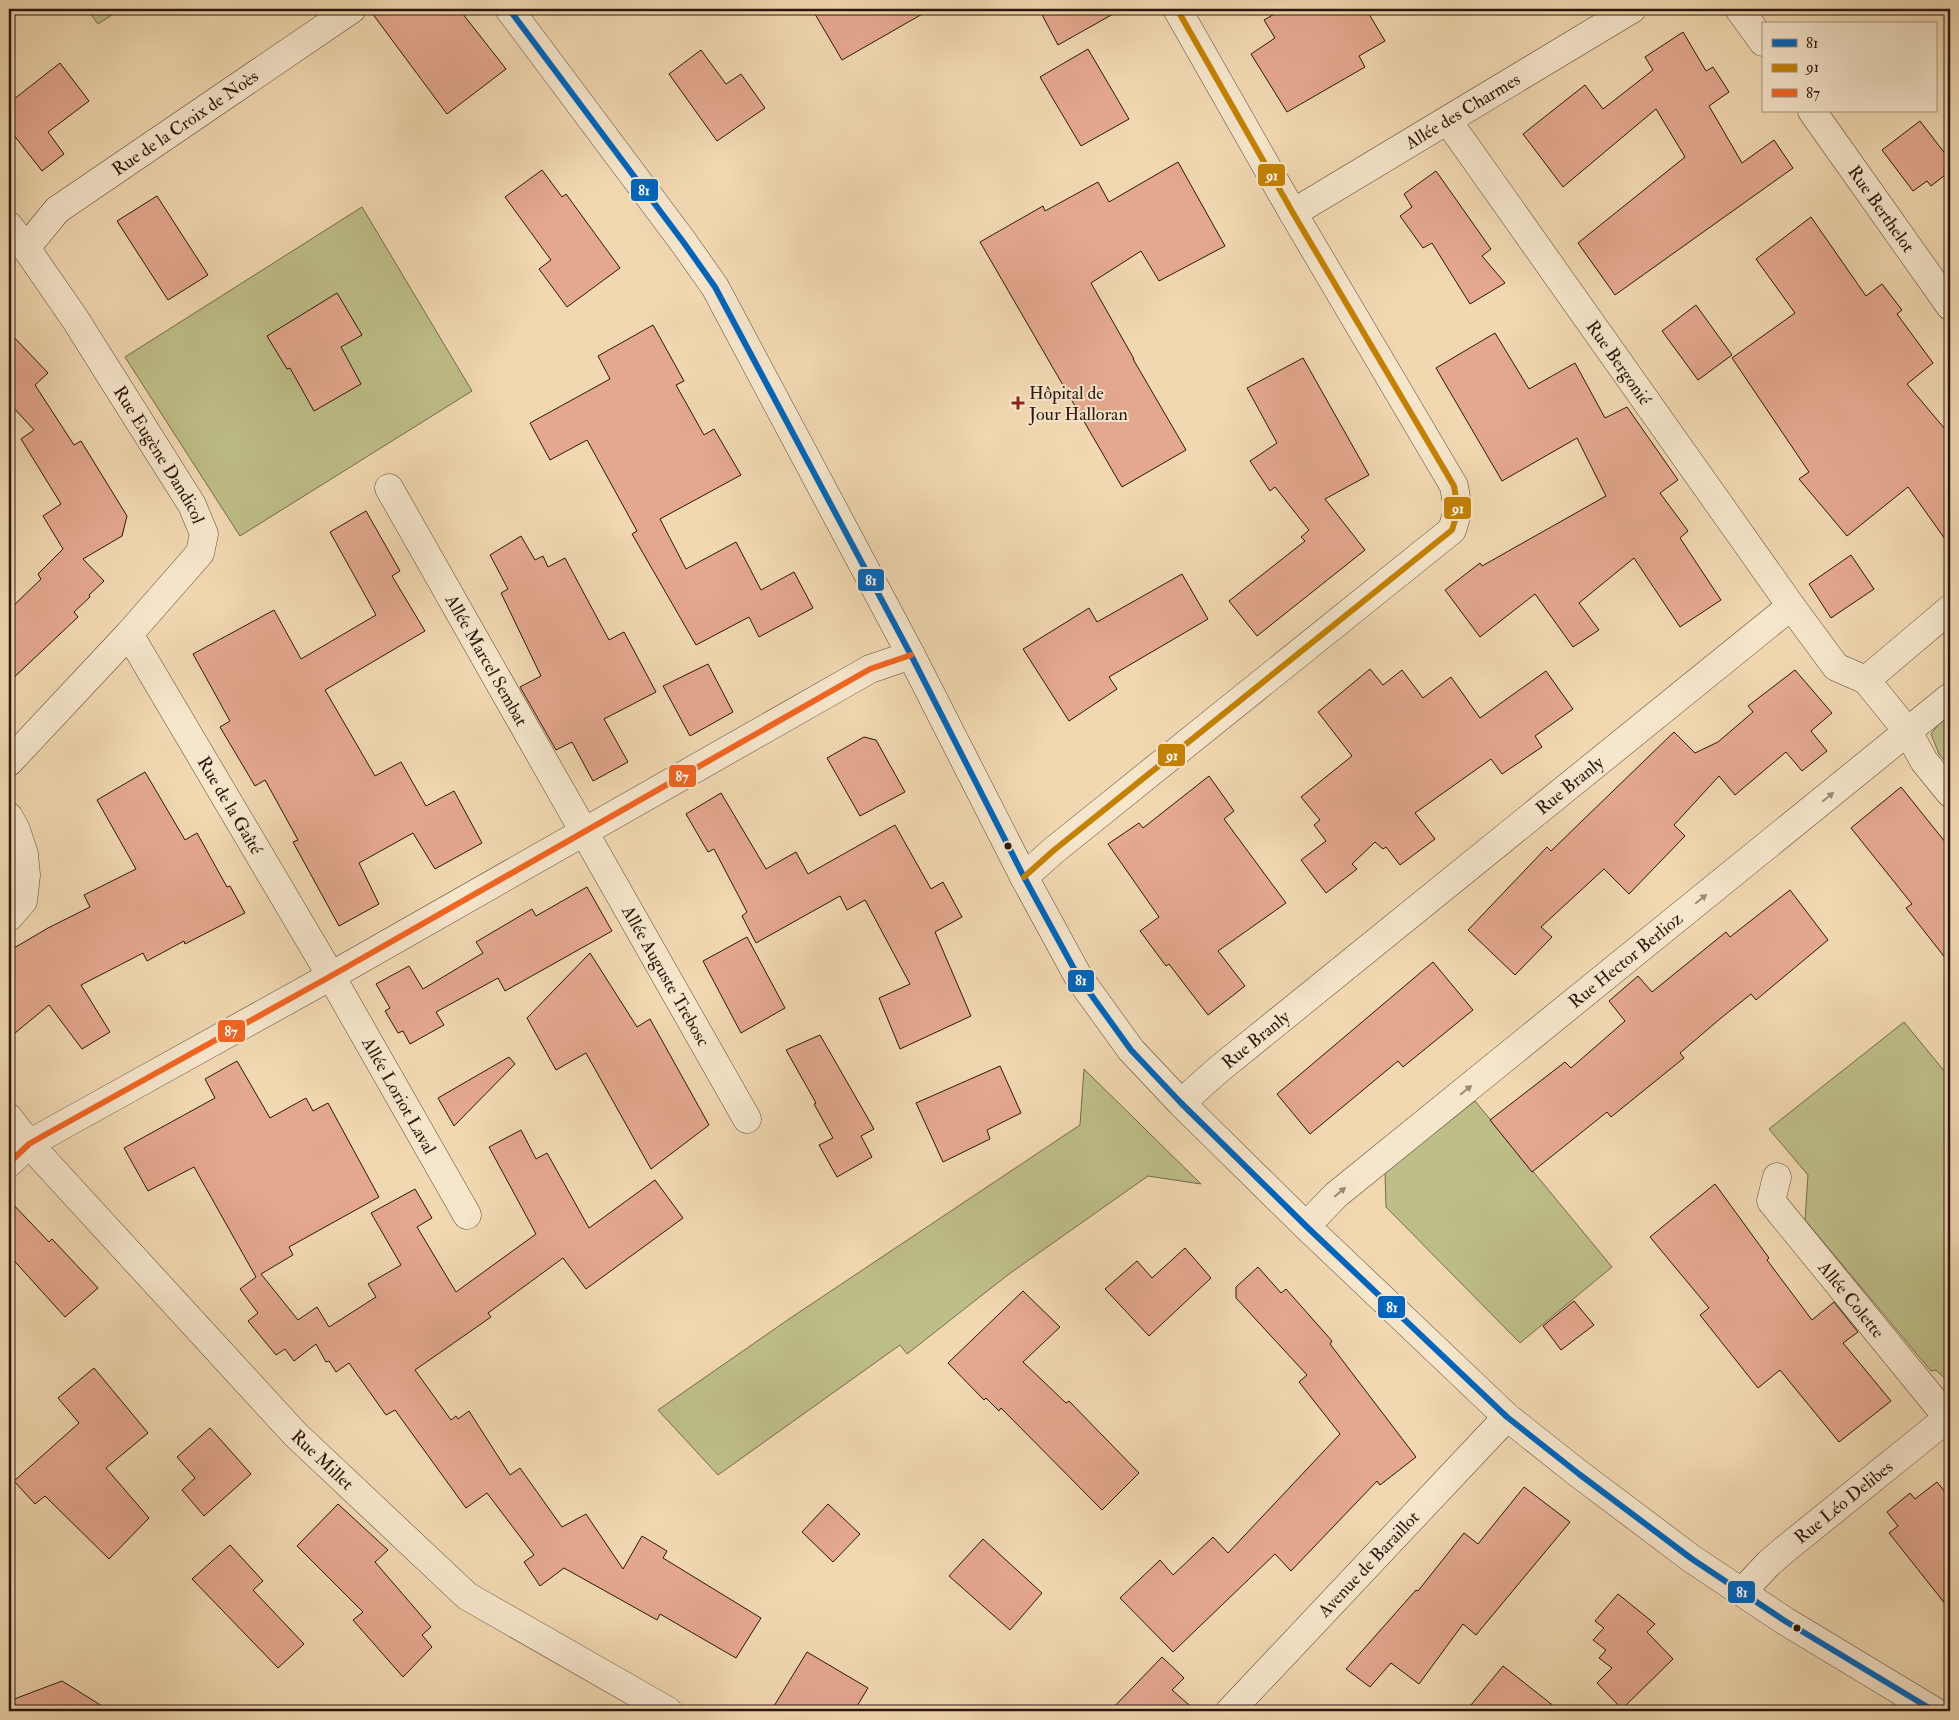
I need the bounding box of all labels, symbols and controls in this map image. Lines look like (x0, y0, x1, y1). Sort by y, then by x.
legend (1762, 22, 1936, 112)
text: 81 (1806, 34, 1818, 53)
text: 91 (1805, 58, 1819, 77)
street label: Rue de la Croix de Noès (107, 65, 263, 181)
street label: Allée des Charmes (1400, 67, 1524, 155)
text: 87 (1806, 84, 1820, 103)
street label: Rue Berthelot (1843, 161, 1920, 257)
line badge: 91 (1257, 163, 1286, 187)
text: 91 (1264, 167, 1278, 184)
line badge: 81 (630, 178, 659, 202)
text: 81 (638, 182, 650, 199)
street label: Rue Bergonié (1581, 316, 1657, 410)
street label: Rue Eugène Dandicol (108, 381, 210, 527)
place label: Hôpital de Jour Halloran (1028, 382, 1128, 426)
marker: Hôpital de Jour Halloran (1011, 396, 1025, 410)
line badge: 91 (1443, 496, 1472, 520)
text: 91 (1450, 500, 1464, 517)
line badge: 81 (857, 568, 885, 592)
text: 81 (865, 572, 877, 589)
street label: Allée Marcel Sembat (440, 589, 533, 730)
line badge: 91 (1157, 743, 1186, 767)
text: 91 (1164, 747, 1178, 764)
street label: Rue Branly (1531, 750, 1609, 820)
street label: Rue de la Gaîté (192, 752, 268, 859)
line badge: 87 (668, 764, 697, 788)
text: 87 (676, 768, 689, 785)
one-way arrow (1821, 791, 1834, 802)
unlabelled marker (1003, 841, 1013, 851)
one-way arrow (1695, 894, 1708, 905)
street label: Allée Auguste Trebosc (616, 900, 715, 1051)
street label: Rue Hector Berlioz (1564, 907, 1688, 1013)
line badge: 81 (1067, 969, 1095, 993)
text: 81 (1075, 972, 1087, 989)
street label: Rue Branly (1217, 1004, 1295, 1074)
line badge: 87 (217, 1019, 246, 1043)
text: 87 (225, 1023, 238, 1040)
street label: Allée Loriot Laval (356, 1032, 442, 1159)
one-way arrow (1459, 1084, 1472, 1095)
one-way arrow (1334, 1186, 1346, 1198)
street label: Allée Colette (1813, 1256, 1890, 1343)
line badge: 81 (1377, 1295, 1406, 1319)
text: 81 (1386, 1299, 1398, 1316)
street label: Rue Millet (286, 1425, 359, 1495)
street label: Rue Léo Delibes (1790, 1455, 1898, 1549)
street label: Avenue de Baraillot (1312, 1506, 1424, 1623)
line badge: 81 (1727, 1580, 1756, 1604)
text: 81 (1736, 1584, 1748, 1601)
unlabelled marker (1792, 1623, 1802, 1633)

